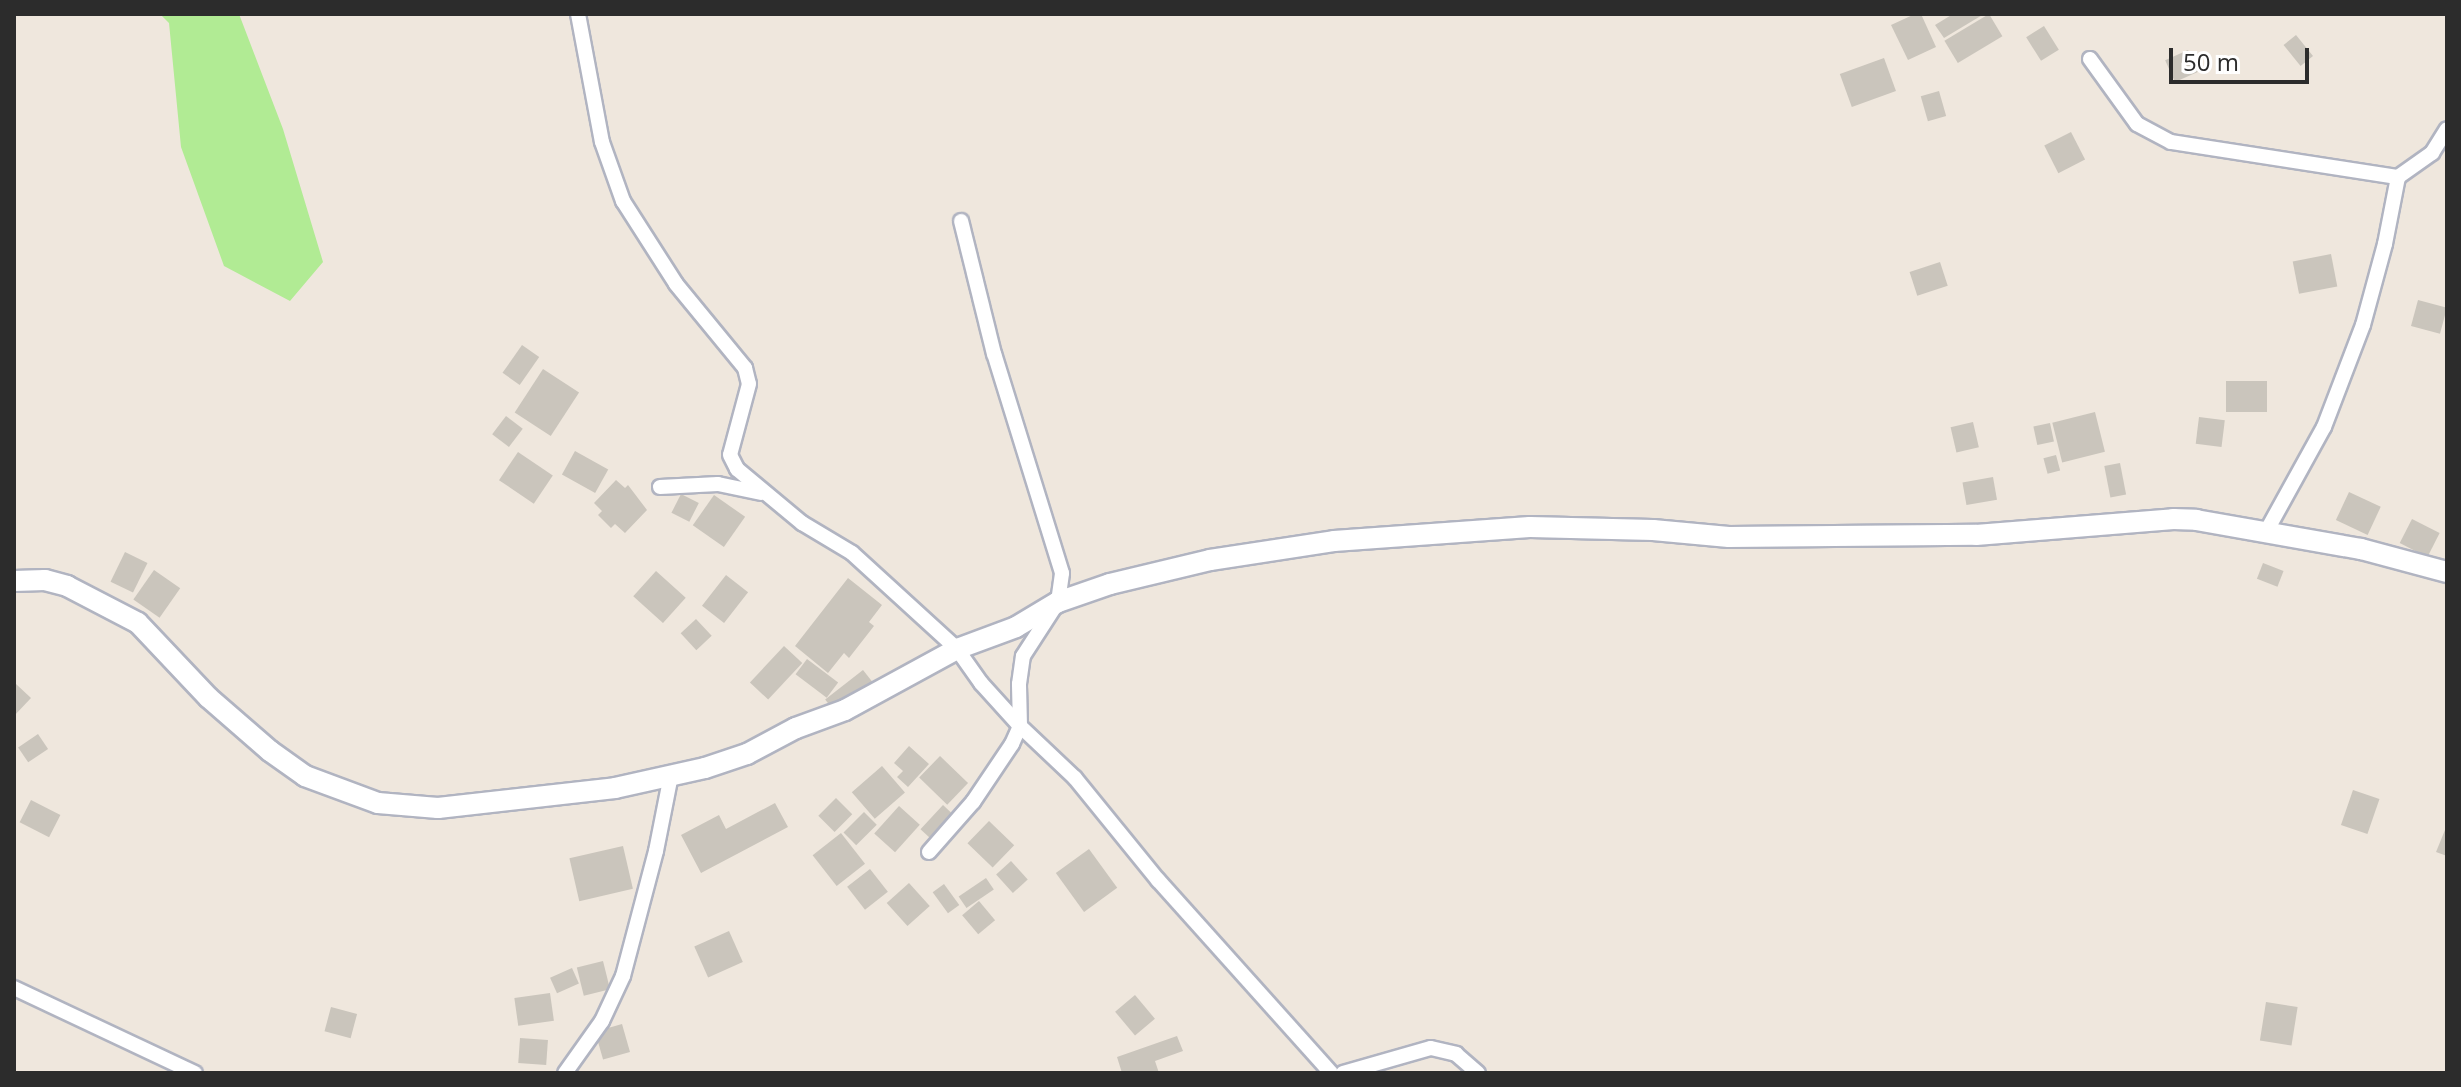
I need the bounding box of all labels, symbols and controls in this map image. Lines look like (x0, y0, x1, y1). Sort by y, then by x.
scale bar (2173, 32, 2313, 82)
text: 50 m (2183, 45, 2239, 78)

